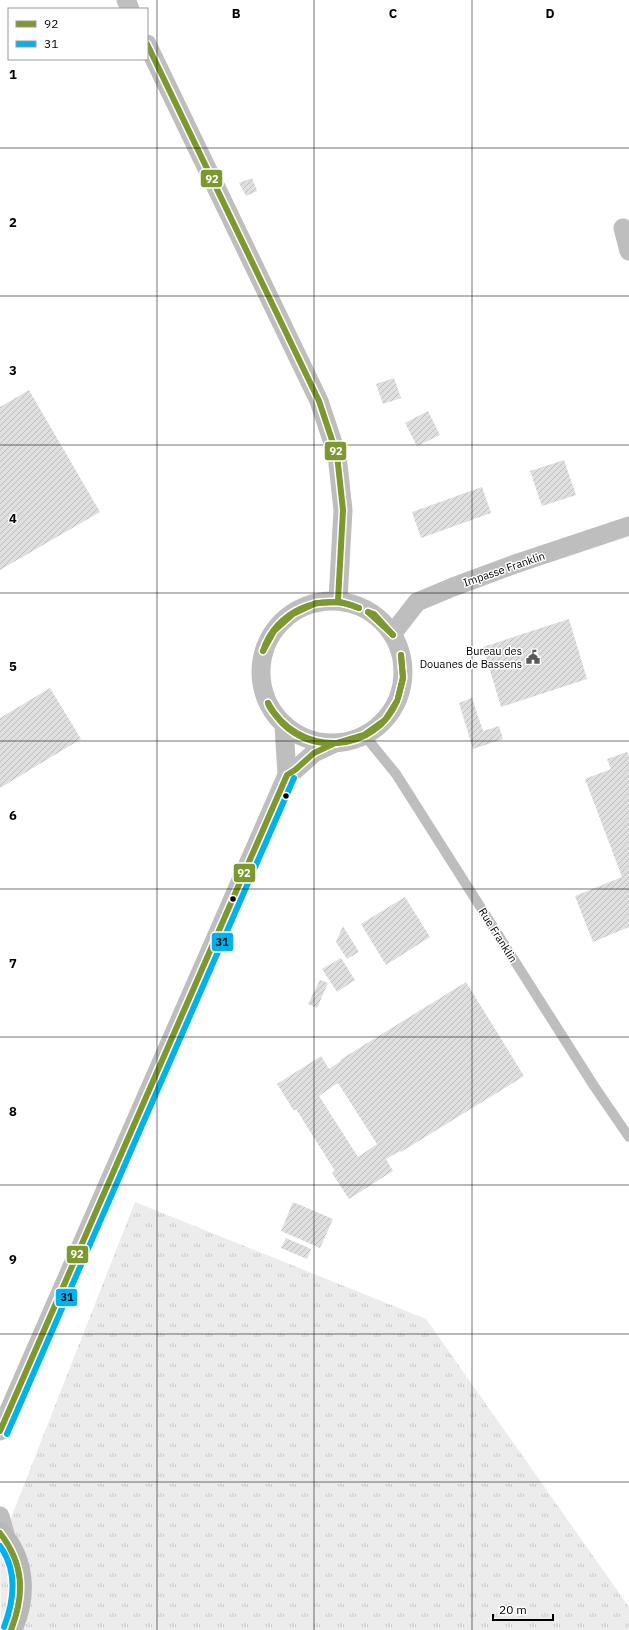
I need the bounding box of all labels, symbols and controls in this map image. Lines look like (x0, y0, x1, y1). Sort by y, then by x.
text: B (232, 5, 241, 22)
text: C (389, 5, 398, 22)
text: D (545, 5, 555, 22)
legend (8, 8, 148, 60)
text: 92 (44, 16, 58, 31)
text: 31 (44, 36, 58, 51)
text: 1 (9, 66, 17, 83)
line badge: 92 (200, 169, 223, 188)
text: 92 (205, 172, 219, 186)
text: 2 (9, 214, 17, 231)
text: 3 (9, 362, 17, 379)
line badge: 92 (324, 441, 347, 461)
text: 92 (329, 444, 343, 458)
text: 4 (9, 510, 17, 527)
street label: Impasse Franklin (461, 548, 547, 590)
place label: Bureau des Douanes de Bassens (420, 644, 522, 671)
public building icon: Bureau des Douanes de Bassens (525, 649, 541, 665)
text: 5 (9, 658, 17, 675)
unlabelled marker (281, 791, 291, 801)
text: 6 (9, 807, 17, 824)
line badge: 92 (233, 863, 256, 883)
text: 92 (237, 866, 251, 880)
unlabelled marker (228, 894, 238, 904)
street label: Rue Franklin (476, 905, 520, 965)
line badge: 31 (211, 932, 234, 952)
text: 31 (215, 935, 229, 949)
text: 7 (9, 955, 17, 972)
text: 8 (9, 1103, 17, 1120)
line badge: 92 (66, 1245, 89, 1264)
text: 92 (70, 1247, 84, 1261)
text: 9 (9, 1251, 17, 1268)
line badge: 31 (55, 1288, 78, 1307)
text: 31 (60, 1290, 74, 1304)
scale bar (493, 1596, 553, 1622)
text: 20 m (499, 1602, 527, 1617)

